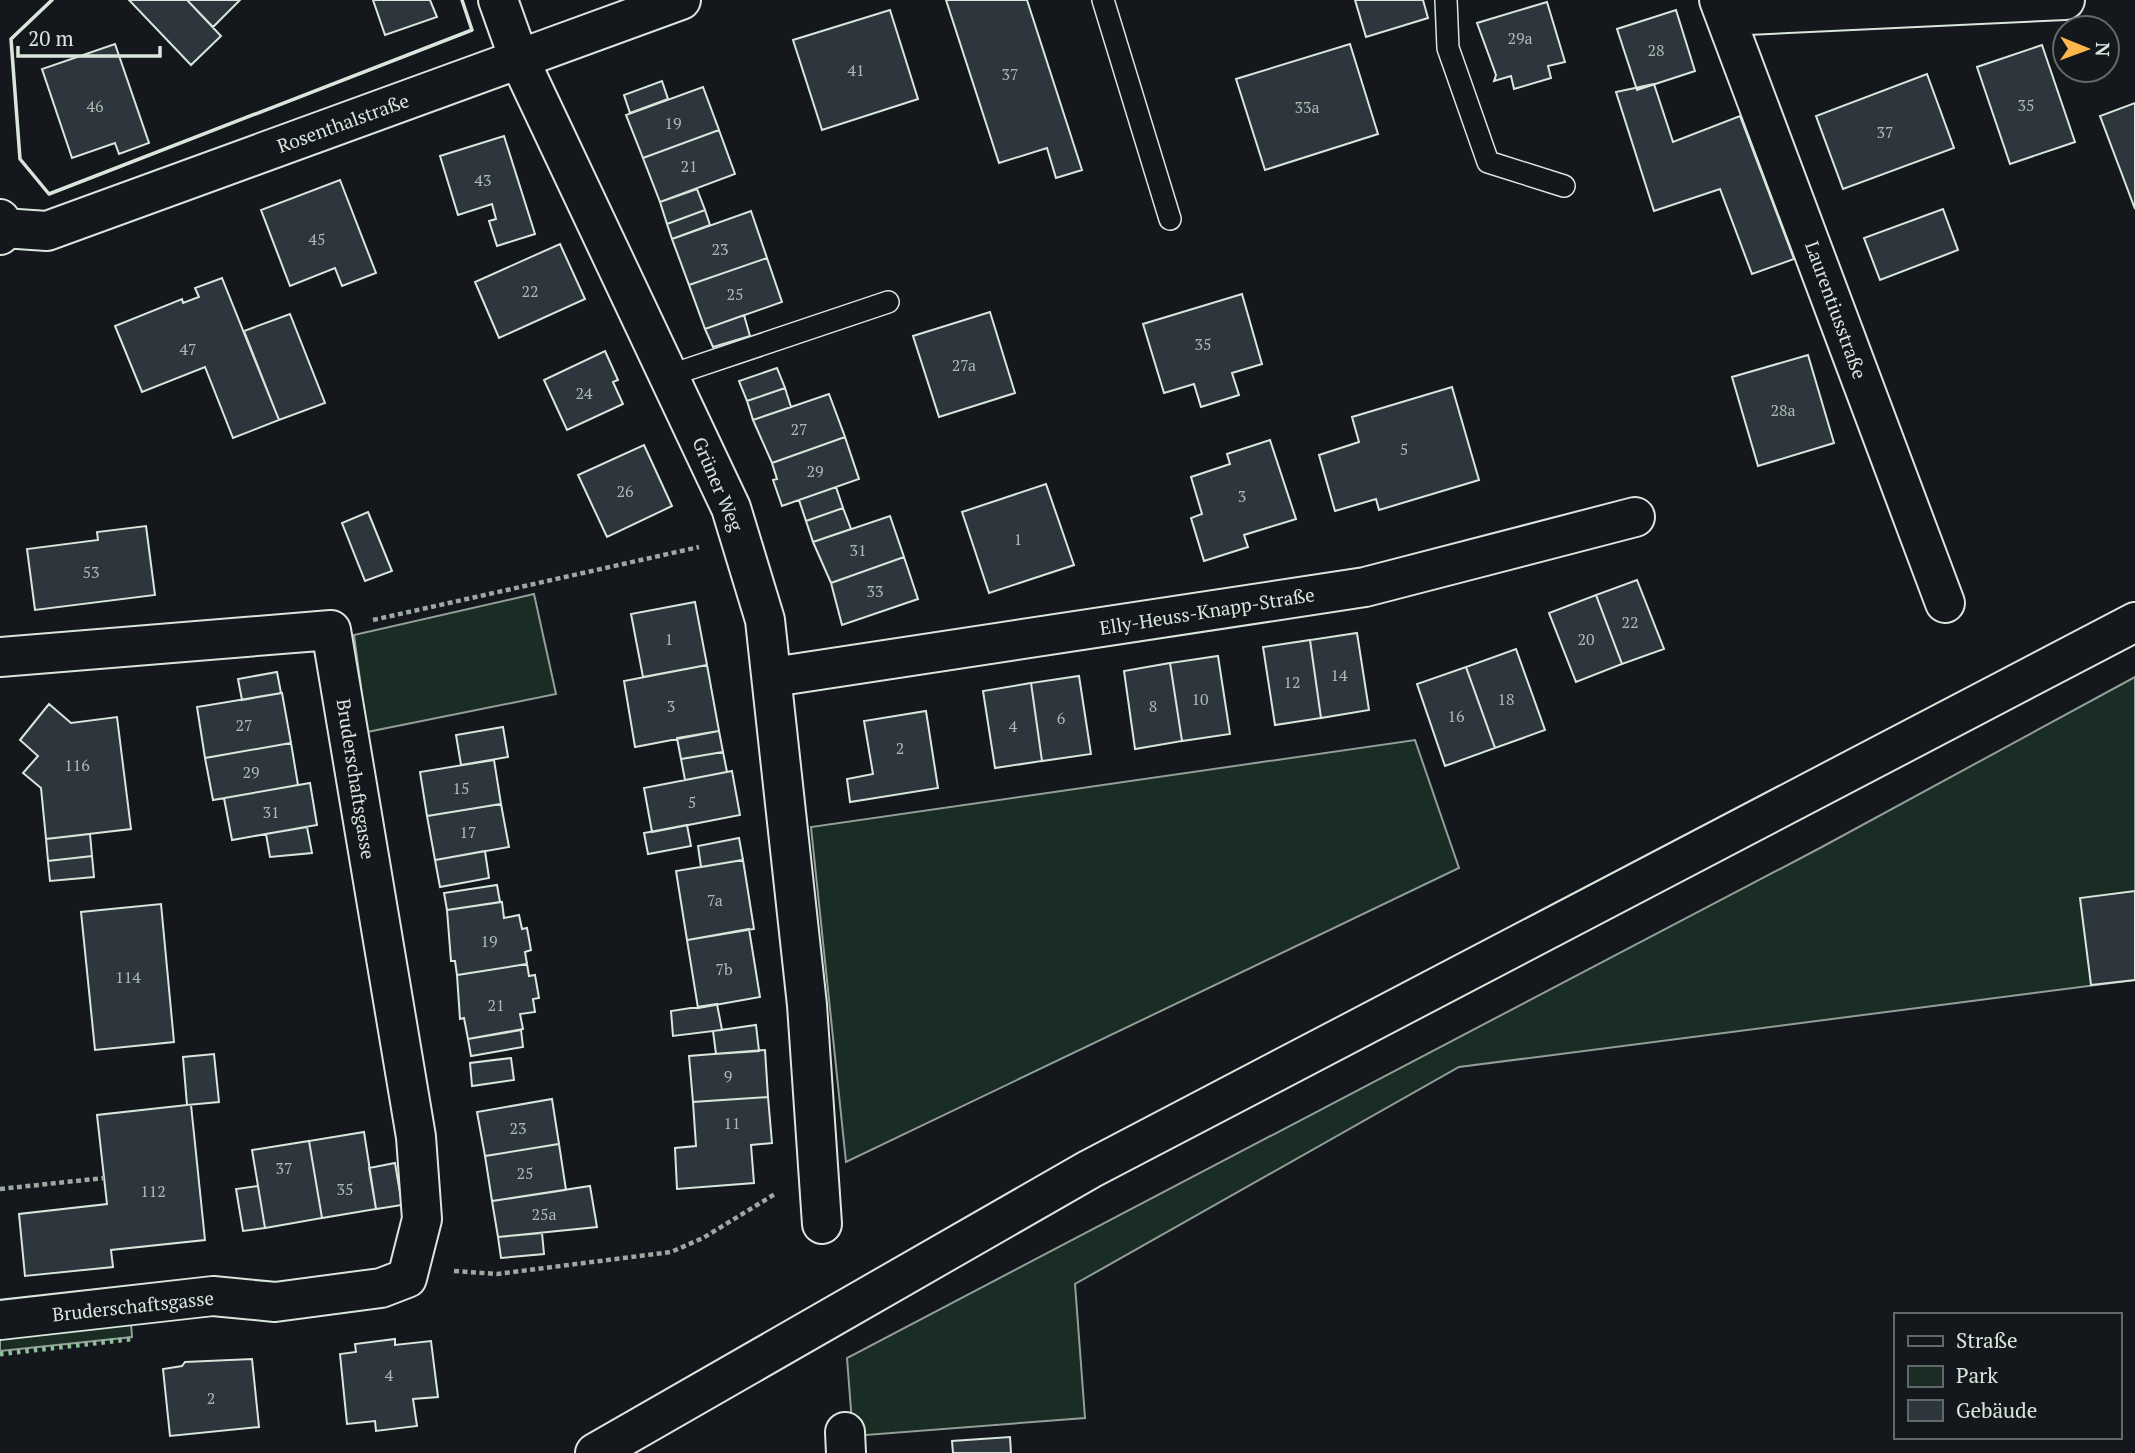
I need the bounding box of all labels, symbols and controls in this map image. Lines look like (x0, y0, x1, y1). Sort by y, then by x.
scale bar (18, 14, 159, 58)
north arrow (2051, 14, 2121, 84)
text: 20 m (28, 24, 74, 52)
house number: 29a (1507, 27, 1533, 49)
house number: 28 (1647, 39, 1665, 61)
text: N (2091, 42, 2116, 57)
house number: 41 (847, 59, 865, 81)
house number: 37 (1001, 63, 1019, 85)
street label: Rosenthalstraße (273, 87, 412, 158)
house number: 35 (2017, 94, 2035, 116)
house number: 46 (86, 95, 104, 117)
house number: 33a (1294, 96, 1320, 118)
house number: 19 (664, 112, 682, 134)
house number: 37 (1876, 121, 1894, 143)
house number: 21 (680, 155, 698, 177)
house number: 43 (474, 169, 492, 191)
house number: 45 (308, 228, 326, 250)
house number: 23 (711, 238, 729, 260)
street label: Laurentiusstraße (1800, 238, 1873, 382)
house number: 22 (521, 280, 539, 302)
house number: 25 (726, 283, 744, 305)
house number: 35 (1194, 333, 1212, 355)
house number: 47 (179, 338, 197, 360)
house number: 27a (952, 354, 976, 376)
house number: 24 (575, 382, 593, 404)
house number: 28a (1770, 399, 1796, 421)
house number: 27 (790, 418, 808, 440)
street label: Grüner Weg (687, 433, 750, 536)
house number: 5 (1400, 438, 1408, 460)
house number: 29 (806, 460, 824, 482)
house number: 26 (616, 480, 634, 502)
house number: 3 (1238, 485, 1246, 507)
house number: 1 (1014, 528, 1022, 550)
house number: 31 (849, 539, 867, 561)
house number: 53 (82, 561, 100, 583)
house number: 33 (866, 580, 884, 602)
street label: Elly-Heuss-Knapp-Straße (1098, 581, 1316, 640)
house number: 22 (1621, 611, 1639, 633)
house number: 1 (665, 628, 673, 650)
house number: 20 (1577, 628, 1595, 650)
house number: 14 (1330, 664, 1348, 686)
house number: 12 (1283, 671, 1301, 693)
house number: 10 (1191, 688, 1209, 710)
house number: 18 (1497, 688, 1515, 710)
house number: 3 (667, 695, 675, 717)
house number: 8 (1149, 695, 1157, 717)
street label: Bruderschaftsgasse (331, 697, 382, 861)
house number: 16 (1447, 705, 1465, 727)
house number: 6 (1057, 707, 1066, 729)
house number: 27 (235, 714, 253, 736)
house number: 4 (1009, 715, 1018, 737)
house number: 2 (896, 737, 904, 759)
house number: 116 (64, 754, 90, 776)
house number: 29 (242, 761, 260, 783)
house number: 15 (452, 777, 470, 799)
house number: 5 (688, 791, 696, 813)
house number: 31 (262, 801, 280, 823)
house number: 17 (459, 821, 477, 843)
house number: 7a (707, 889, 723, 911)
house number: 19 (480, 930, 498, 952)
house number: 7b (715, 958, 733, 980)
house number: 114 (115, 966, 141, 988)
house number: 21 (487, 994, 505, 1016)
house number: 9 (724, 1065, 732, 1087)
house number: 11 (723, 1112, 741, 1134)
house number: 23 (509, 1117, 527, 1139)
house number: 37 (275, 1157, 293, 1179)
house number: 25 (516, 1162, 534, 1184)
house number: 35 (336, 1178, 354, 1200)
house number: 112 (140, 1180, 166, 1202)
house number: 25a (531, 1203, 557, 1225)
street label: Bruderschaftsgasse (51, 1285, 215, 1326)
legend (1894, 1313, 2121, 1439)
text: Straße (1956, 1326, 2018, 1354)
text: Park (1956, 1361, 1998, 1389)
house number: 4 (385, 1364, 394, 1386)
house number: 2 (207, 1387, 215, 1409)
text: Gebäude (1956, 1396, 2037, 1424)

